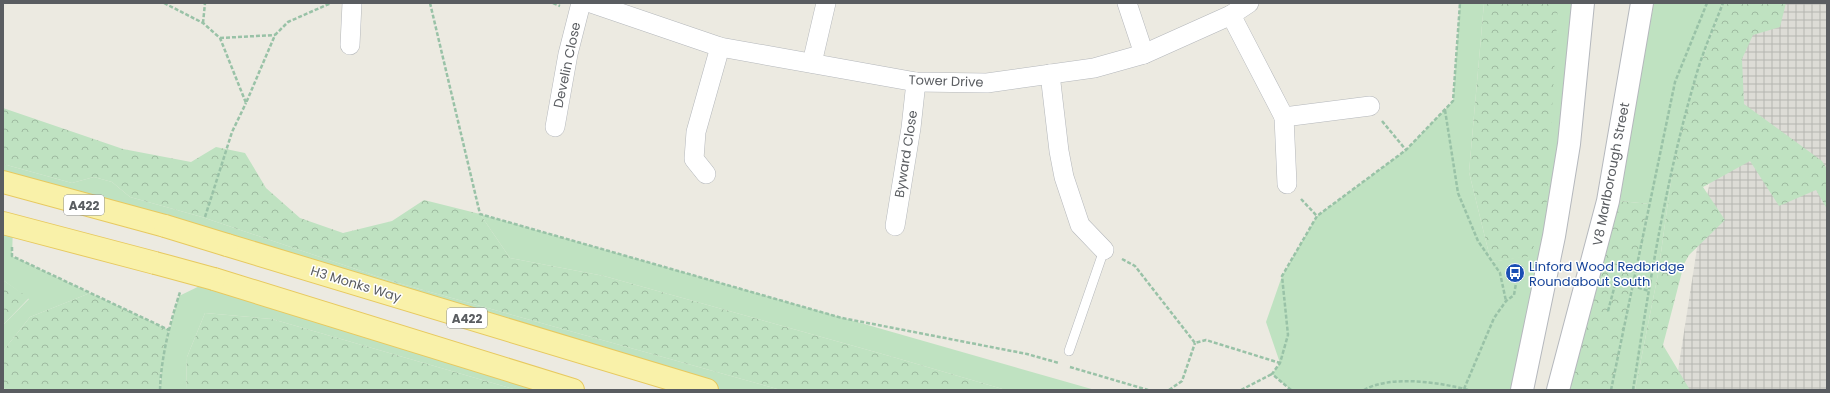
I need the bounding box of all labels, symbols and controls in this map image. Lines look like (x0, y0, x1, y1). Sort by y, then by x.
street label: Develin Close (549, 20, 585, 110)
street label: Tower Drive (908, 70, 984, 92)
street label: V8 Marlborough Street (1588, 100, 1634, 247)
street label: Byward Close (890, 109, 922, 199)
road number: A422 (64, 195, 104, 215)
place label: Linford Wood Redbridge Roundabout South (1529, 257, 1685, 291)
street label: H3 Monks Way (308, 261, 404, 307)
bus stop icon: Linford Wood Redbridge Roundabout South (1504, 262, 1526, 284)
road number: A422 (447, 308, 487, 328)

